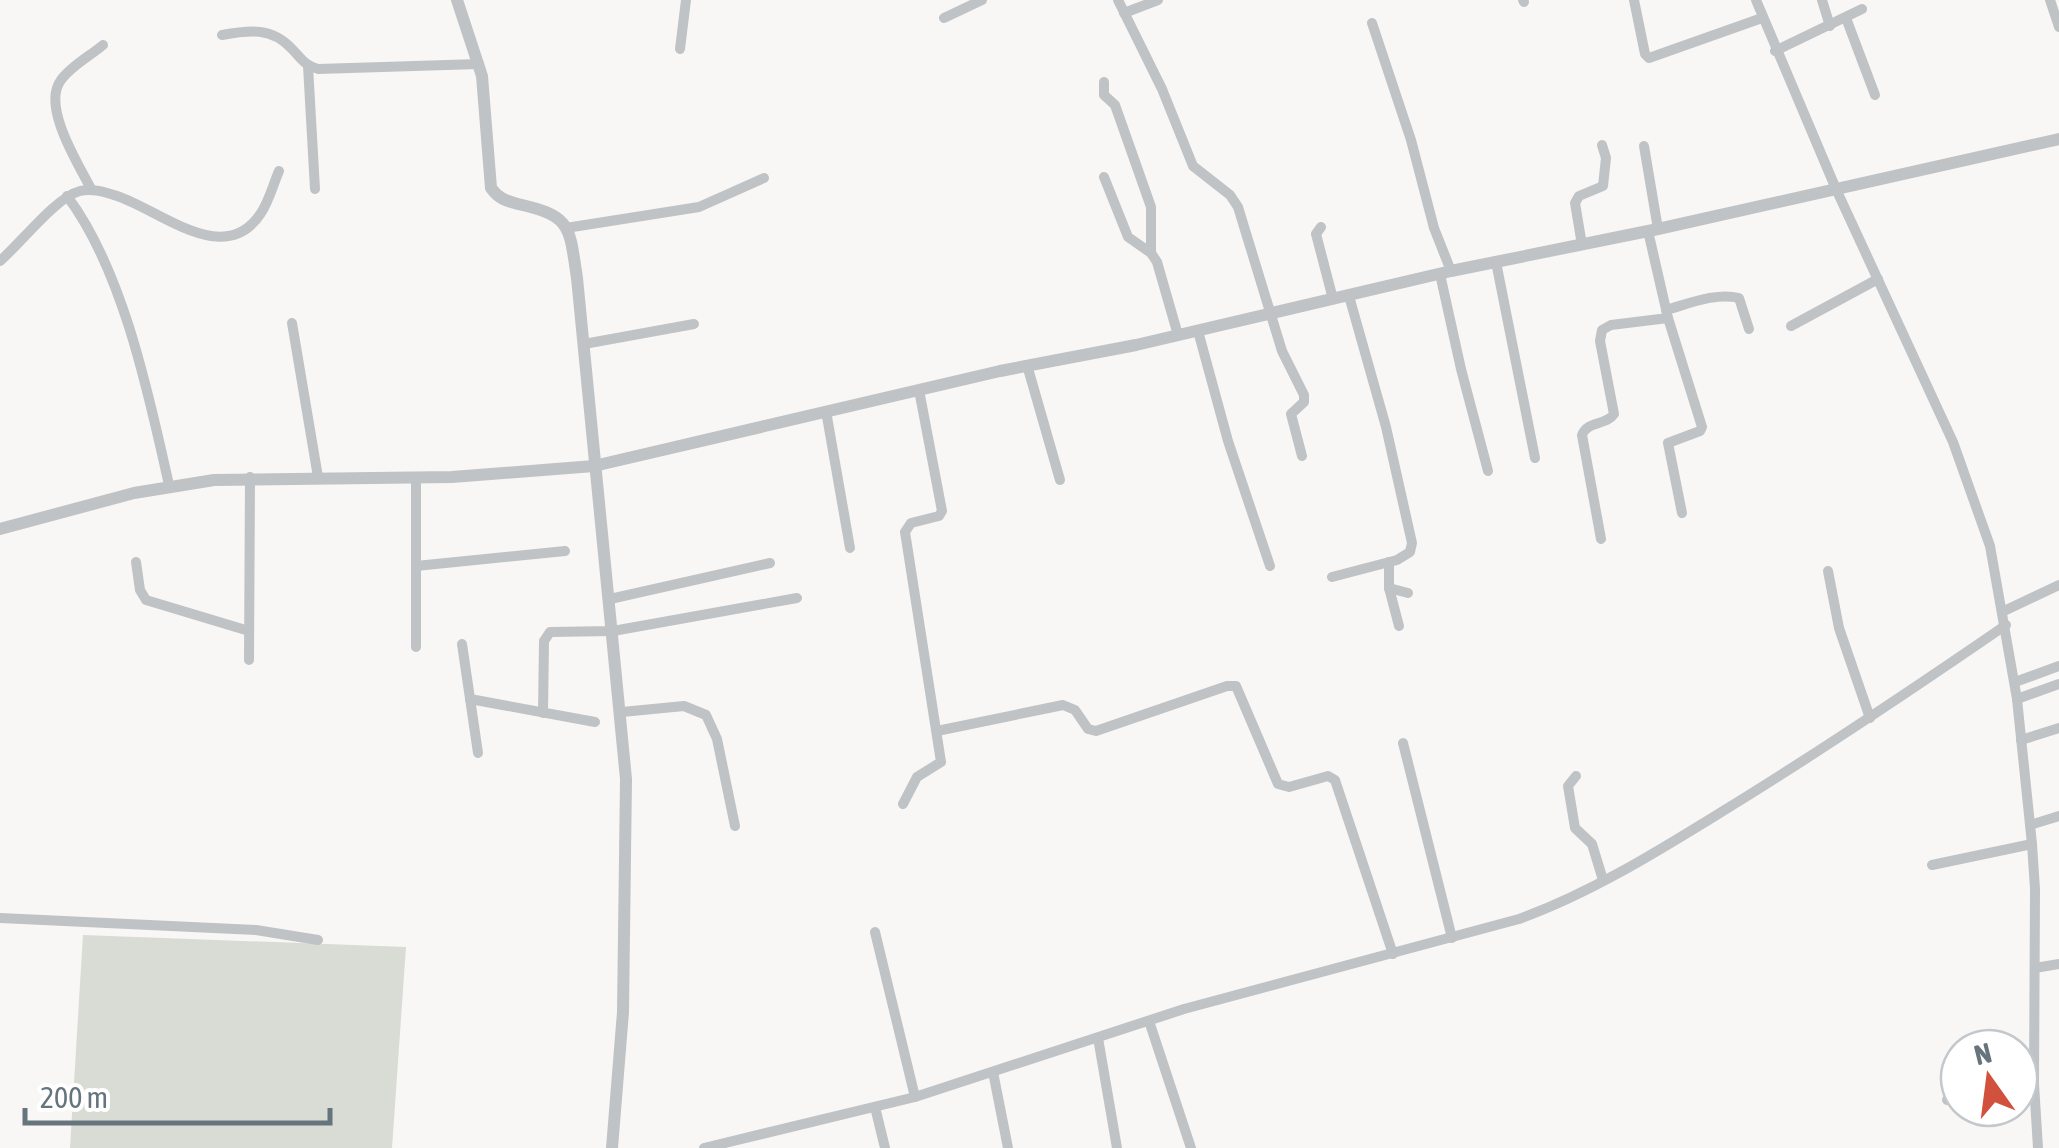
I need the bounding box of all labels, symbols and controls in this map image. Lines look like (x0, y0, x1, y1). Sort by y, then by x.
north arrow (1939, 1028, 2039, 1128)
text: N (1971, 1036, 1995, 1071)
scale bar (25, 1063, 330, 1125)
text: 200 m (40, 1080, 108, 1114)

